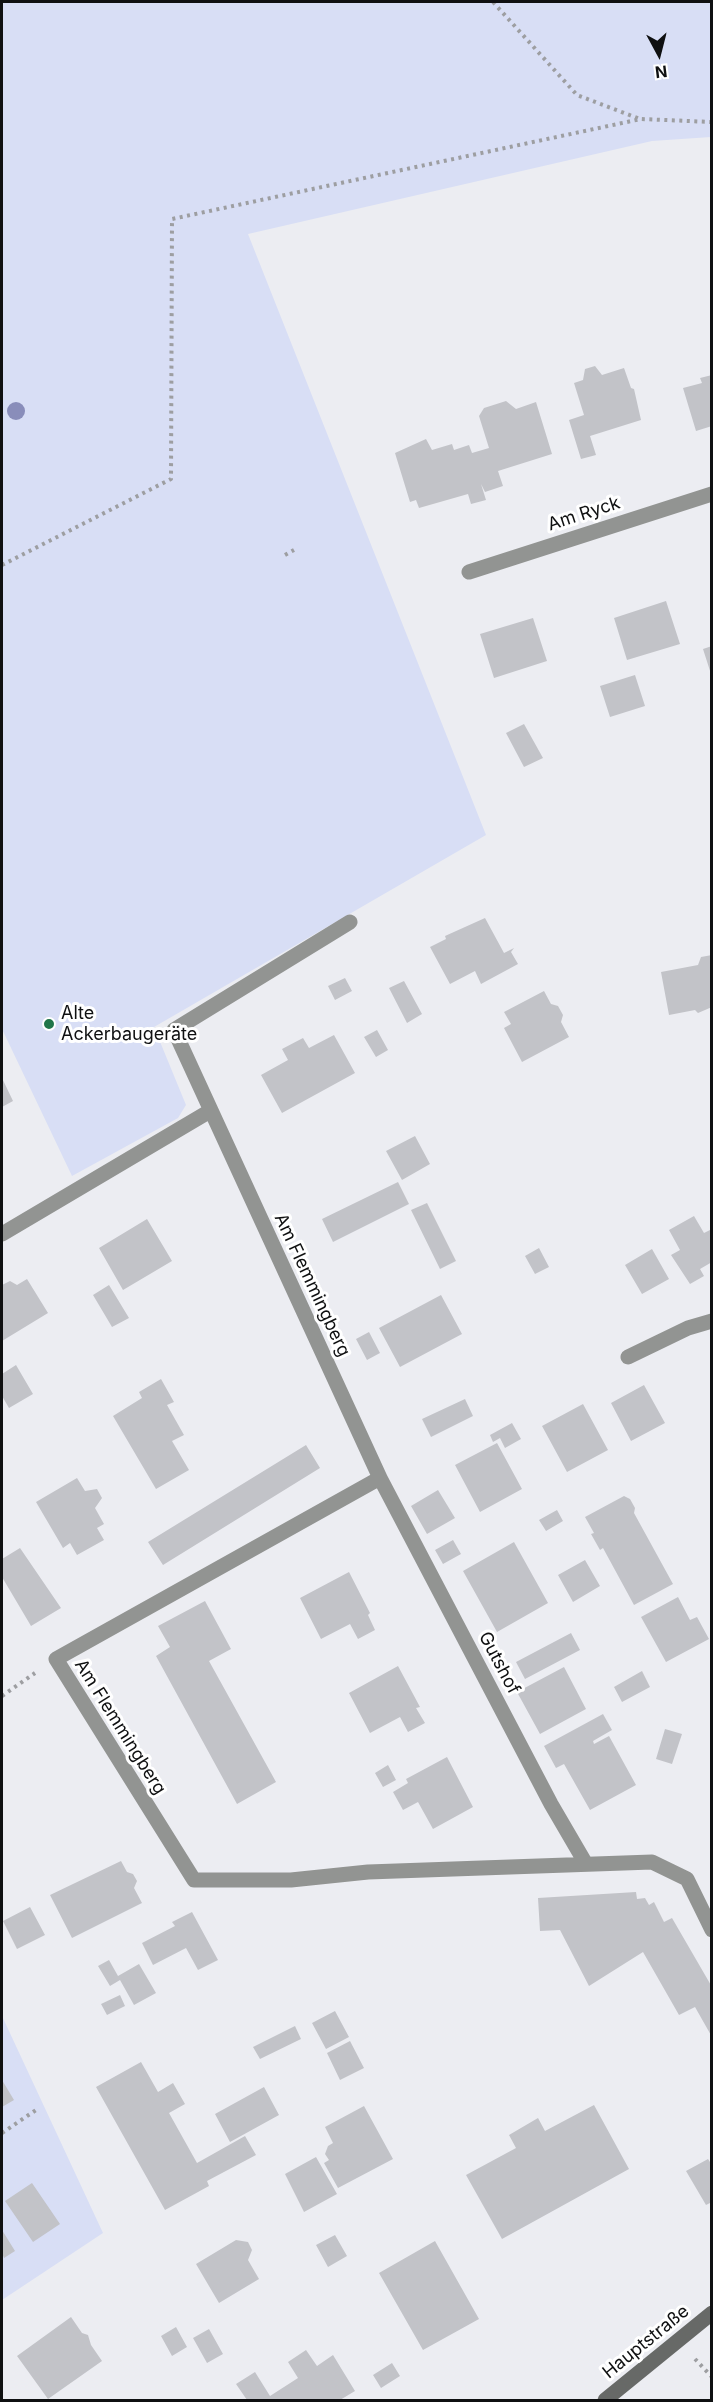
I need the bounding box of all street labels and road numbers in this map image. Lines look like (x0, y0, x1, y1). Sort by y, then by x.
street label: Am Ryck (545, 492, 623, 536)
street label: Am Flemmingberg (269, 1210, 355, 1360)
street label: Gutshof (474, 1628, 524, 1698)
street label: Am Flemmingberg (70, 1655, 170, 1799)
street label: Hauptstraße (599, 2301, 693, 2383)

